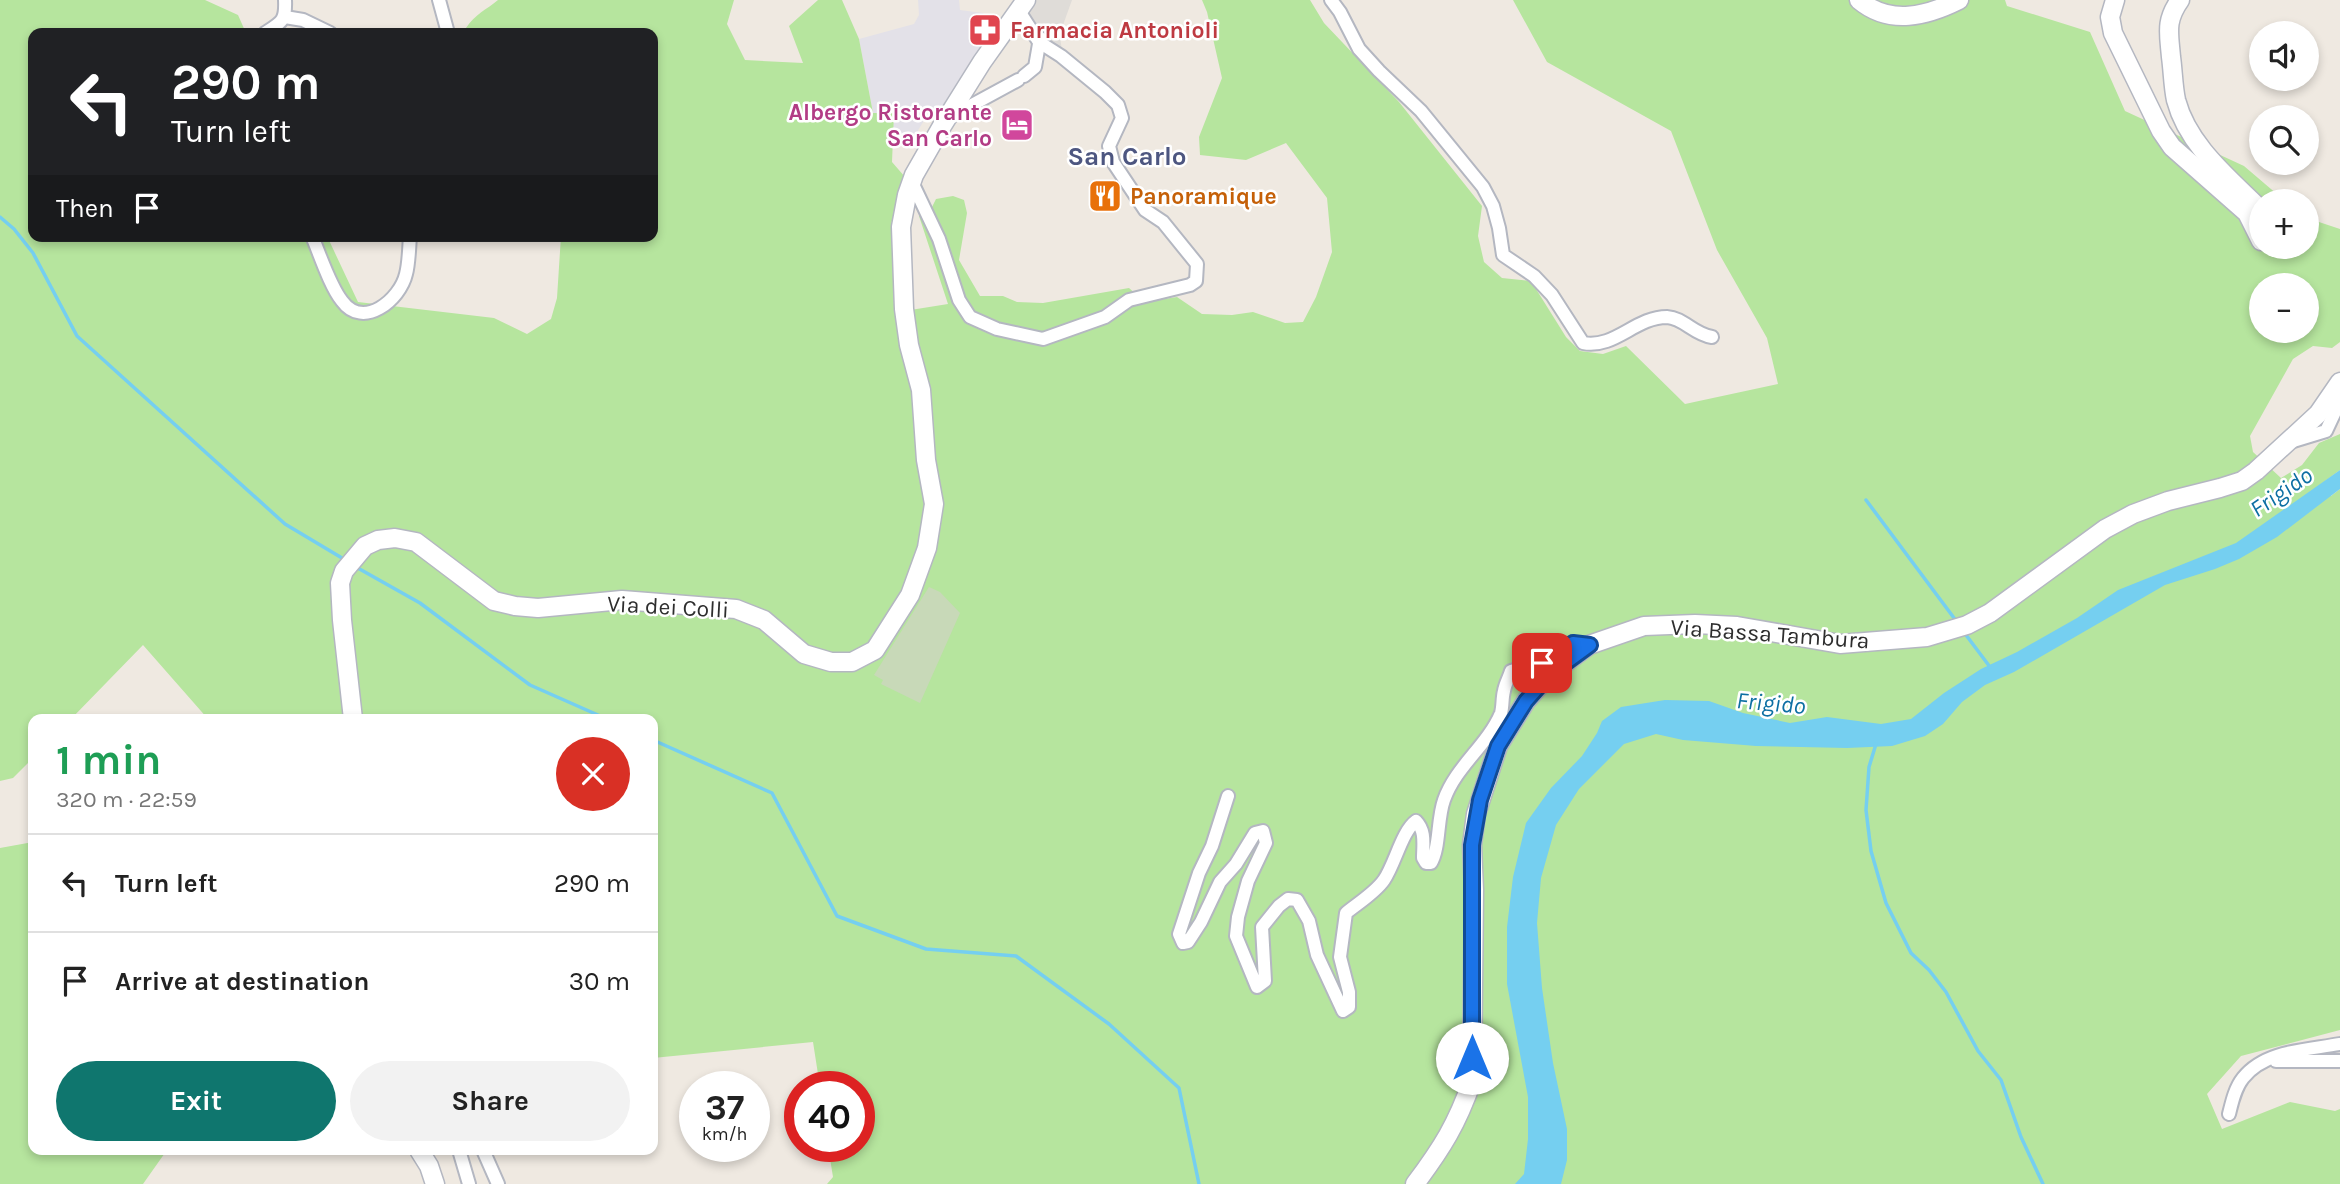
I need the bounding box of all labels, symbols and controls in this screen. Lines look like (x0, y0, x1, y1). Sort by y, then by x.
pharmacy icon: Farmacia Antonioli (966, 11, 1004, 49)
place label: Farmacia Antonioli (1010, 17, 1219, 44)
map controls (2249, 21, 2319, 343)
button: sound (2249, 21, 2319, 91)
text: 290 m (171, 54, 320, 111)
icon: left (56, 56, 147, 147)
place label: Albergo Ristorante San Carlo (789, 99, 992, 152)
button: search (2249, 105, 2319, 175)
hotel icon: Albergo Ristorante San Carlo (998, 106, 1036, 144)
text: Turn left (171, 113, 291, 150)
district label: San Carlo (1067, 141, 1187, 172)
restaurant icon: Panoramique (1086, 177, 1124, 215)
place label: Panoramique (1130, 183, 1277, 210)
icon: arrive (128, 189, 166, 227)
button: + (2249, 189, 2319, 259)
text: Then (56, 193, 114, 224)
button: − (2249, 273, 2319, 343)
water label: Frigido (2244, 461, 2318, 523)
street label: Via dei Colli (606, 590, 730, 624)
street label: Via Bassa Tambura (1670, 614, 1870, 654)
pin (1512, 633, 1572, 693)
icon: arrive (1523, 644, 1561, 682)
water label: Frigido (1735, 686, 1807, 720)
text: 1 min (56, 735, 161, 785)
button: close (556, 737, 630, 811)
text: 320 m · 22:59 (56, 786, 197, 813)
icon: left (56, 864, 94, 902)
text: Turn left (115, 868, 217, 899)
text: 290 m (554, 868, 630, 899)
icon: arrive (56, 962, 94, 1000)
text: Arrive at destination (115, 966, 369, 997)
text: 30 m (569, 966, 630, 997)
position arrow (1435, 1021, 1509, 1095)
button: Exit (56, 1061, 336, 1141)
button: Share (350, 1061, 630, 1141)
speed limit sign: 40 (784, 1071, 875, 1162)
text: 37 (705, 1087, 744, 1128)
text: km/h (702, 1123, 747, 1145)

